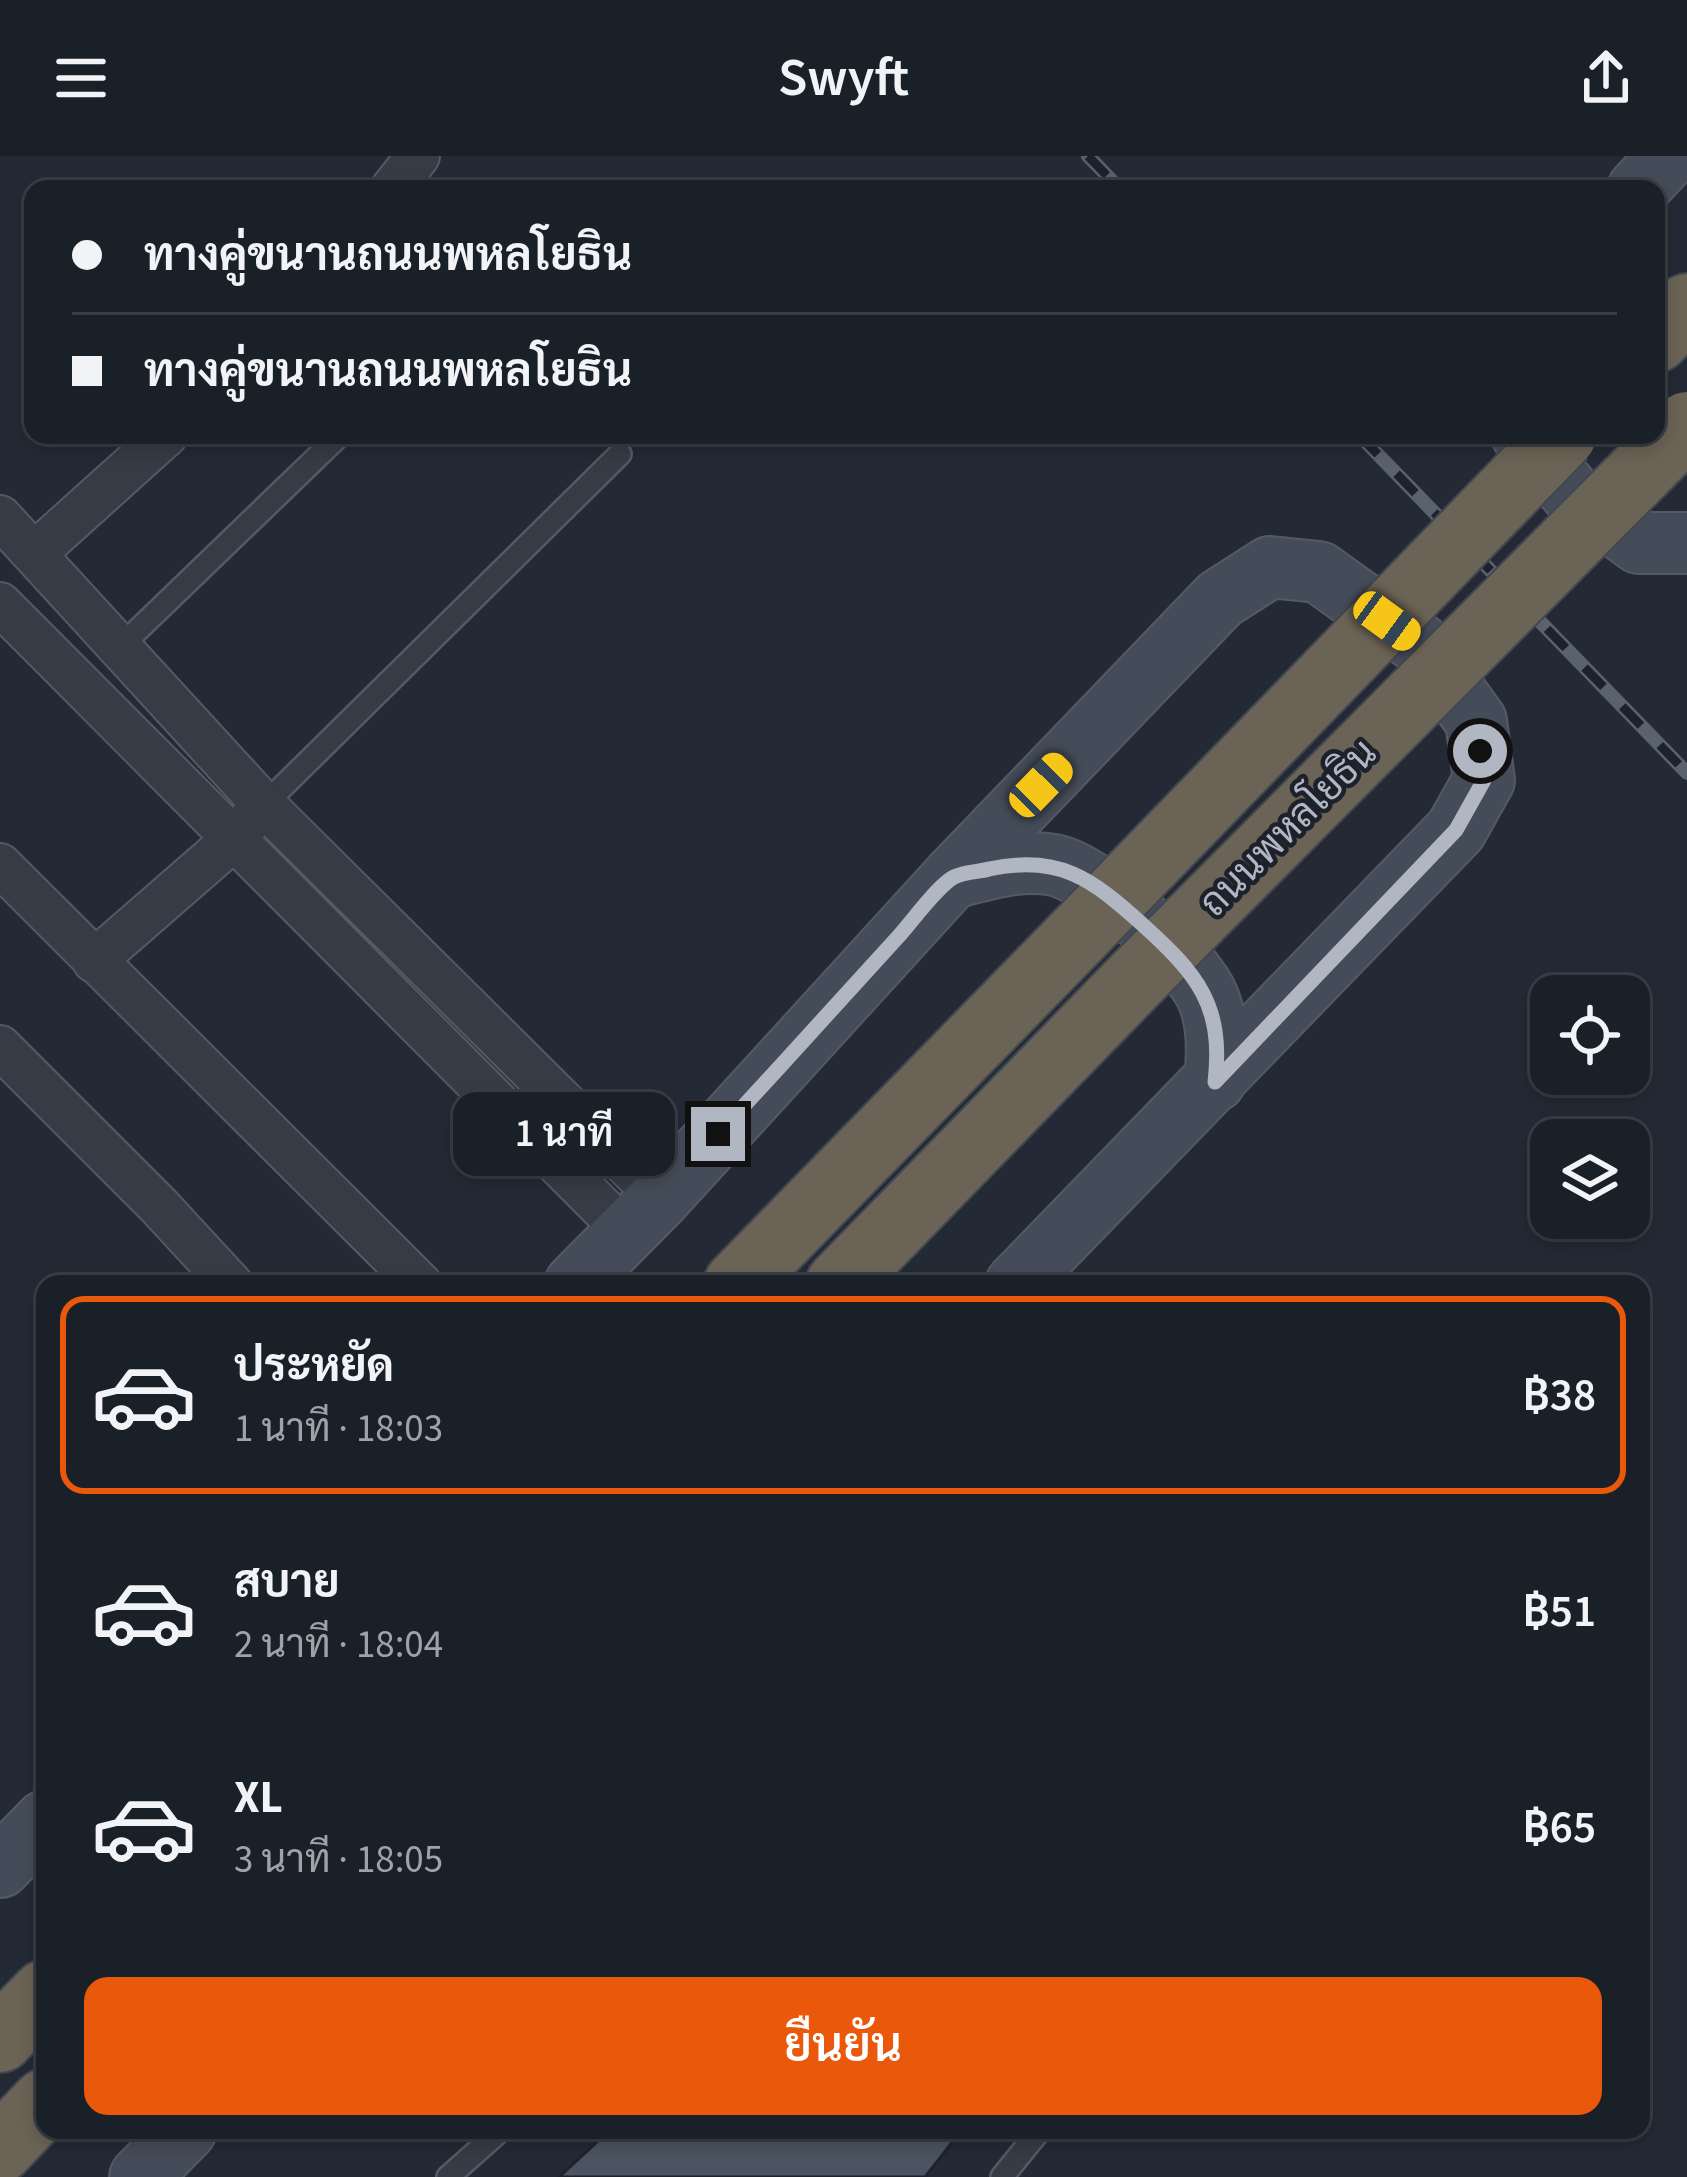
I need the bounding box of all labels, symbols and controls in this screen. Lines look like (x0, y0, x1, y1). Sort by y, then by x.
text: Swyft (778, 40, 909, 117)
icon: menu (48, 45, 114, 111)
icon: share (1573, 45, 1639, 111)
text: ทางคู่ขนานถนนพหลโยธิน (144, 224, 632, 288)
text: ทางคู่ขนานถนนพหลโยธิน (144, 340, 632, 404)
car (1347, 585, 1427, 657)
route start (1453, 724, 1507, 778)
street label: ถนนพหลโยธิน (1187, 727, 1390, 930)
car (1003, 747, 1079, 823)
map controls (1530, 975, 1650, 1239)
button: locate (1530, 975, 1650, 1095)
callout: 1 นาที (454, 1092, 676, 1176)
text: 1 นาที (515, 1106, 613, 1162)
route end (691, 1107, 745, 1161)
button: layers (1530, 1119, 1650, 1239)
text: ประหยัด (234, 1335, 394, 1399)
icon: car (90, 1341, 198, 1449)
text: ฿38 (1523, 1364, 1596, 1428)
text: 1 นาที · 18:03 (234, 1401, 443, 1457)
text: สบาย (234, 1551, 340, 1615)
icon: car (90, 1557, 198, 1665)
text: ฿51 (1523, 1580, 1596, 1644)
text: 2 นาที · 18:04 (234, 1617, 443, 1673)
text: XL (234, 1766, 283, 1830)
icon: car (90, 1773, 198, 1881)
text: ฿65 (1523, 1796, 1596, 1860)
text: 3 นาที · 18:05 (234, 1832, 443, 1888)
button: ยืนยัน (84, 1977, 1602, 2115)

